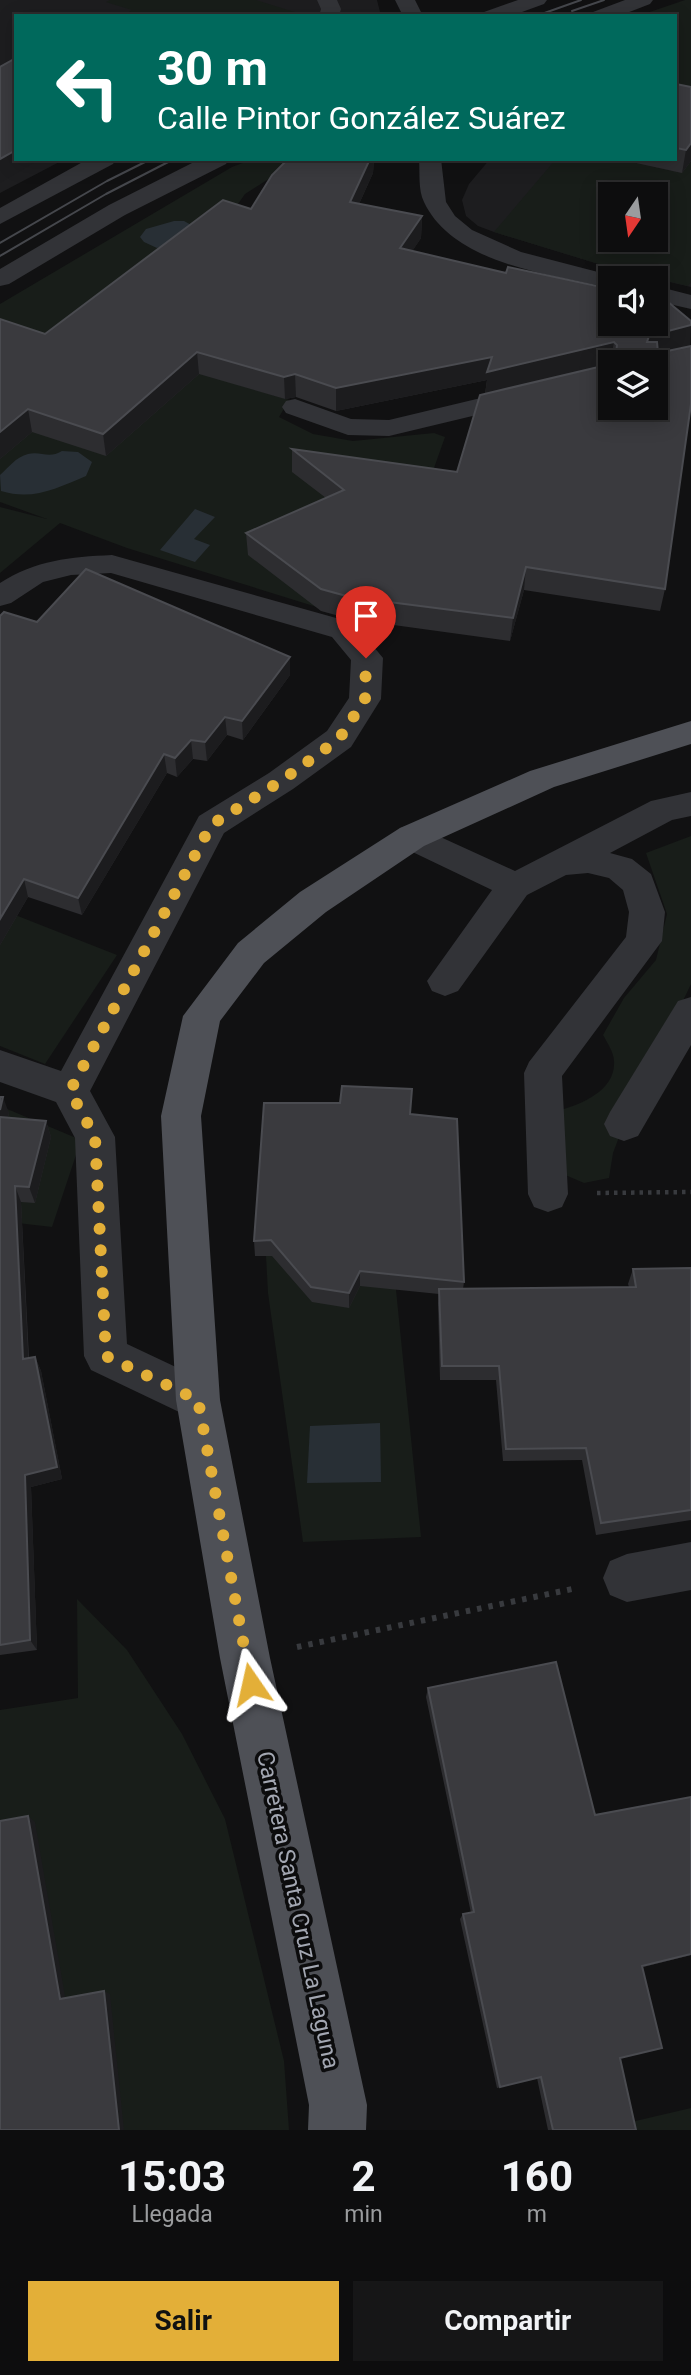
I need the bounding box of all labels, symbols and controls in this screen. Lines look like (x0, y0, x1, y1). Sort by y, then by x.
text: 30 m (157, 40, 268, 97)
icon: left (42, 42, 133, 133)
text: Calle Pintor González Suárez (157, 99, 566, 137)
north arrow (598, 182, 668, 252)
map controls (598, 182, 668, 420)
button: sound (598, 266, 668, 336)
button: layers (598, 350, 668, 420)
pin (336, 586, 396, 658)
icon: arrive (347, 597, 385, 635)
position arrow (214, 1647, 288, 1721)
street label: Carretera Santa Cruz La Laguna (251, 1749, 345, 2071)
text: 15:03 (118, 2152, 226, 2201)
text: 2 (351, 2152, 376, 2201)
text: 160 (501, 2152, 573, 2201)
text: Llegada (132, 2201, 213, 2228)
text: min (344, 2201, 383, 2228)
text: m (527, 2201, 547, 2228)
button: Salir (28, 2281, 339, 2361)
button: Compartir (353, 2281, 663, 2361)

